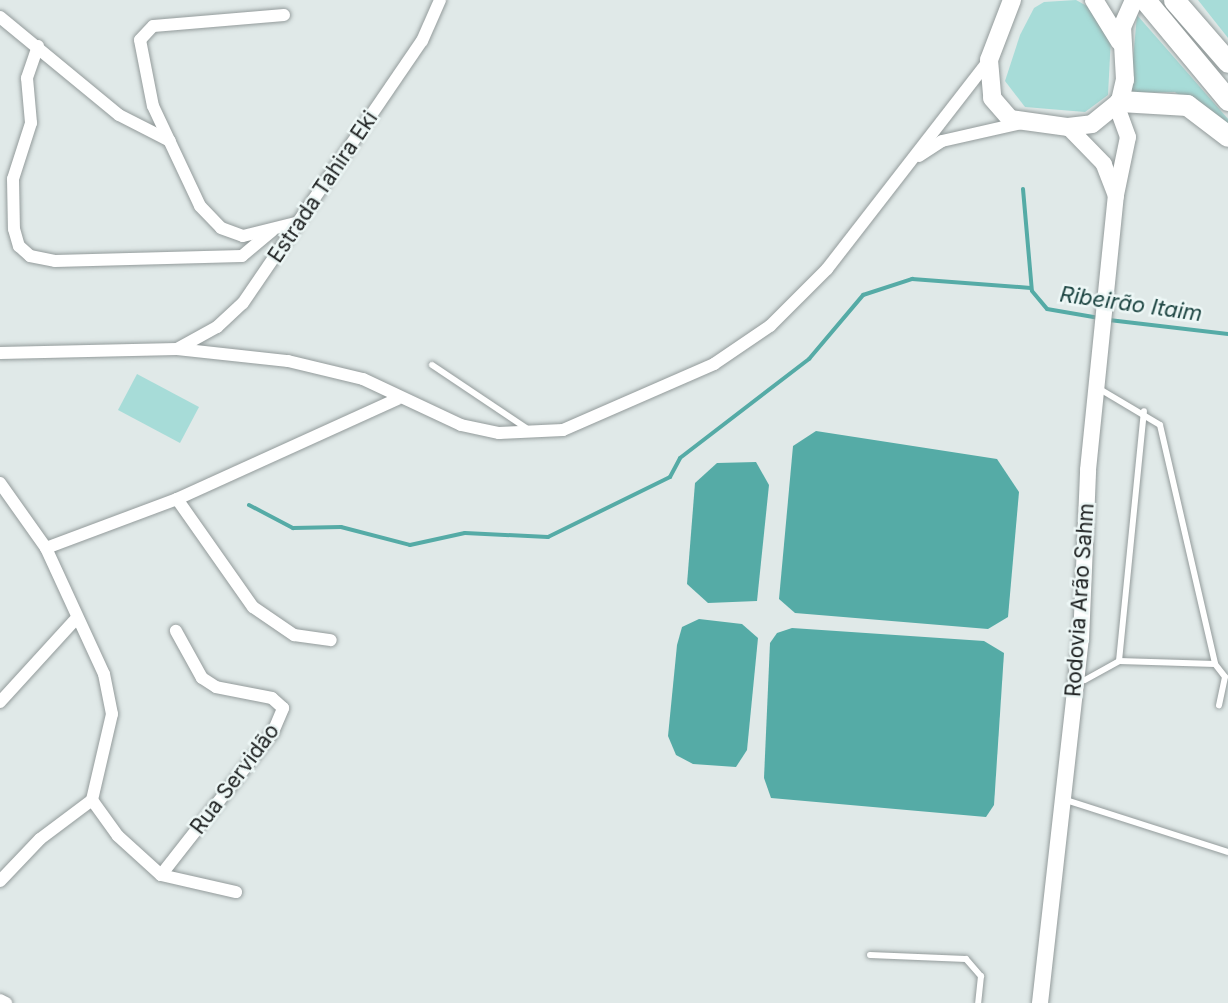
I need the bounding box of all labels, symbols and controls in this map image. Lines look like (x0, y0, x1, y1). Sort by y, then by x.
street label: Estrada Tahira Eki (263, 107, 383, 267)
water label: Ribeirão Itaim (1058, 281, 1204, 327)
street label: Rodovia Arão Sahm (1061, 502, 1099, 698)
street label: Rua Servidão (185, 719, 285, 839)

